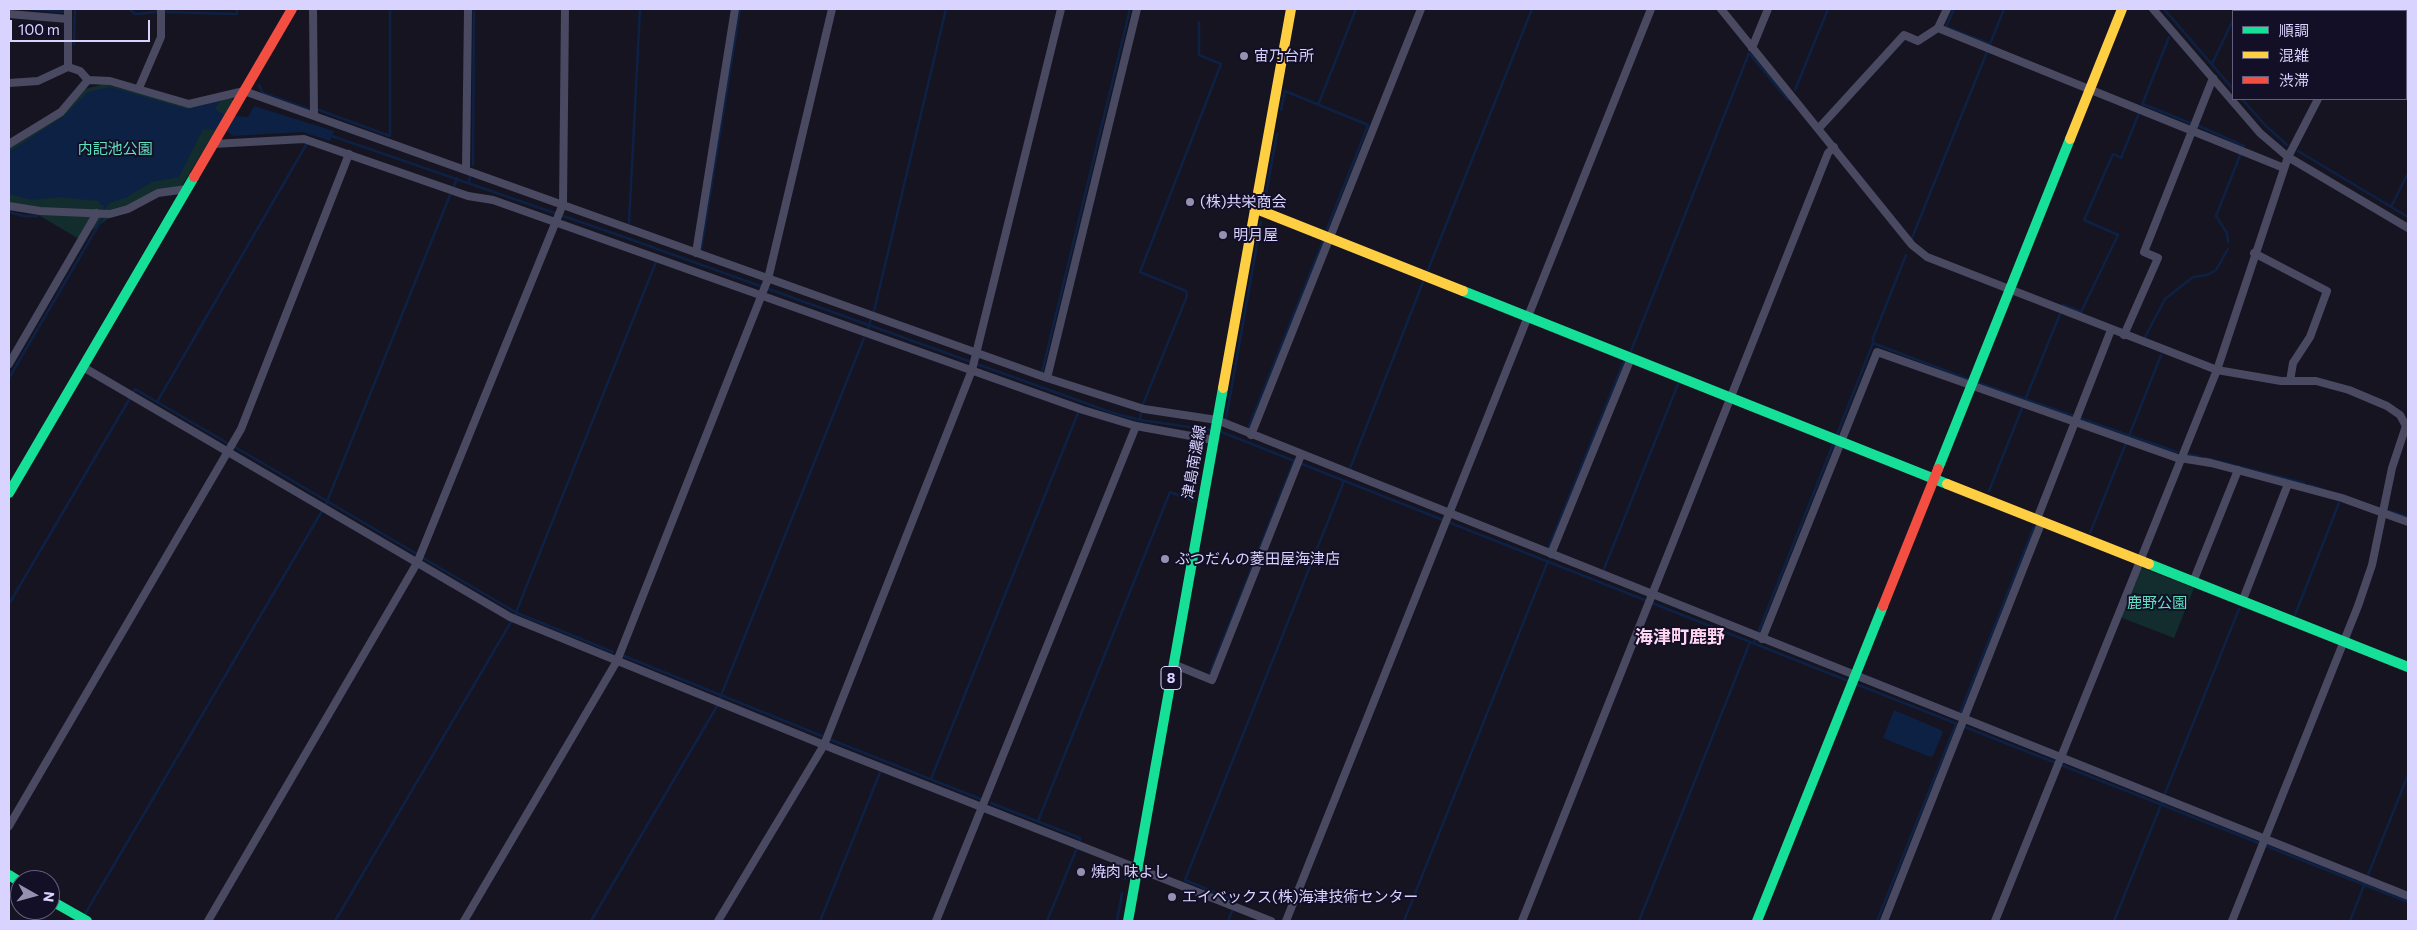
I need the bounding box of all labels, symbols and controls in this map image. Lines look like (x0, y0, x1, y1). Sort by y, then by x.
scale bar (12, 10, 152, 42)
legend (2232, 10, 2407, 100)
text: 100 m (18, 20, 60, 38)
text: 順調 (2279, 21, 2309, 39)
text: 混雑 (2279, 46, 2309, 64)
place label: 宙乃台所 (1254, 47, 1314, 65)
marker: 宙乃台所 (1238, 50, 1250, 62)
text: 渋滞 (2279, 71, 2309, 89)
park label: 内記池公園 (78, 140, 152, 158)
place label: (株)共栄商会 (1200, 193, 1287, 211)
marker: (株)共栄商会 (1184, 196, 1196, 208)
place label: 明月屋 (1233, 226, 1278, 244)
marker: 明月屋 (1217, 229, 1229, 241)
street label: 津島南濃線 (1179, 424, 1209, 500)
place label: ぶつだんの菱田屋海津店 (1175, 550, 1340, 568)
marker: ぶつだんの菱田屋海津店 (1159, 553, 1171, 565)
park label: 鹿野公園 (2127, 594, 2187, 612)
district label: 海津町鹿野 (1635, 626, 1725, 648)
road number: 8 (1161, 666, 1181, 690)
place label: 焼肉 味よし (1091, 863, 1169, 881)
marker: 焼肉 味よし (1075, 866, 1087, 878)
north arrow (10, 870, 60, 920)
place label: エイベックス(株)海津技術センター (1182, 888, 1419, 906)
text: N (40, 891, 58, 903)
marker: エイベックス(株)海津技術センター (1166, 891, 1178, 903)

